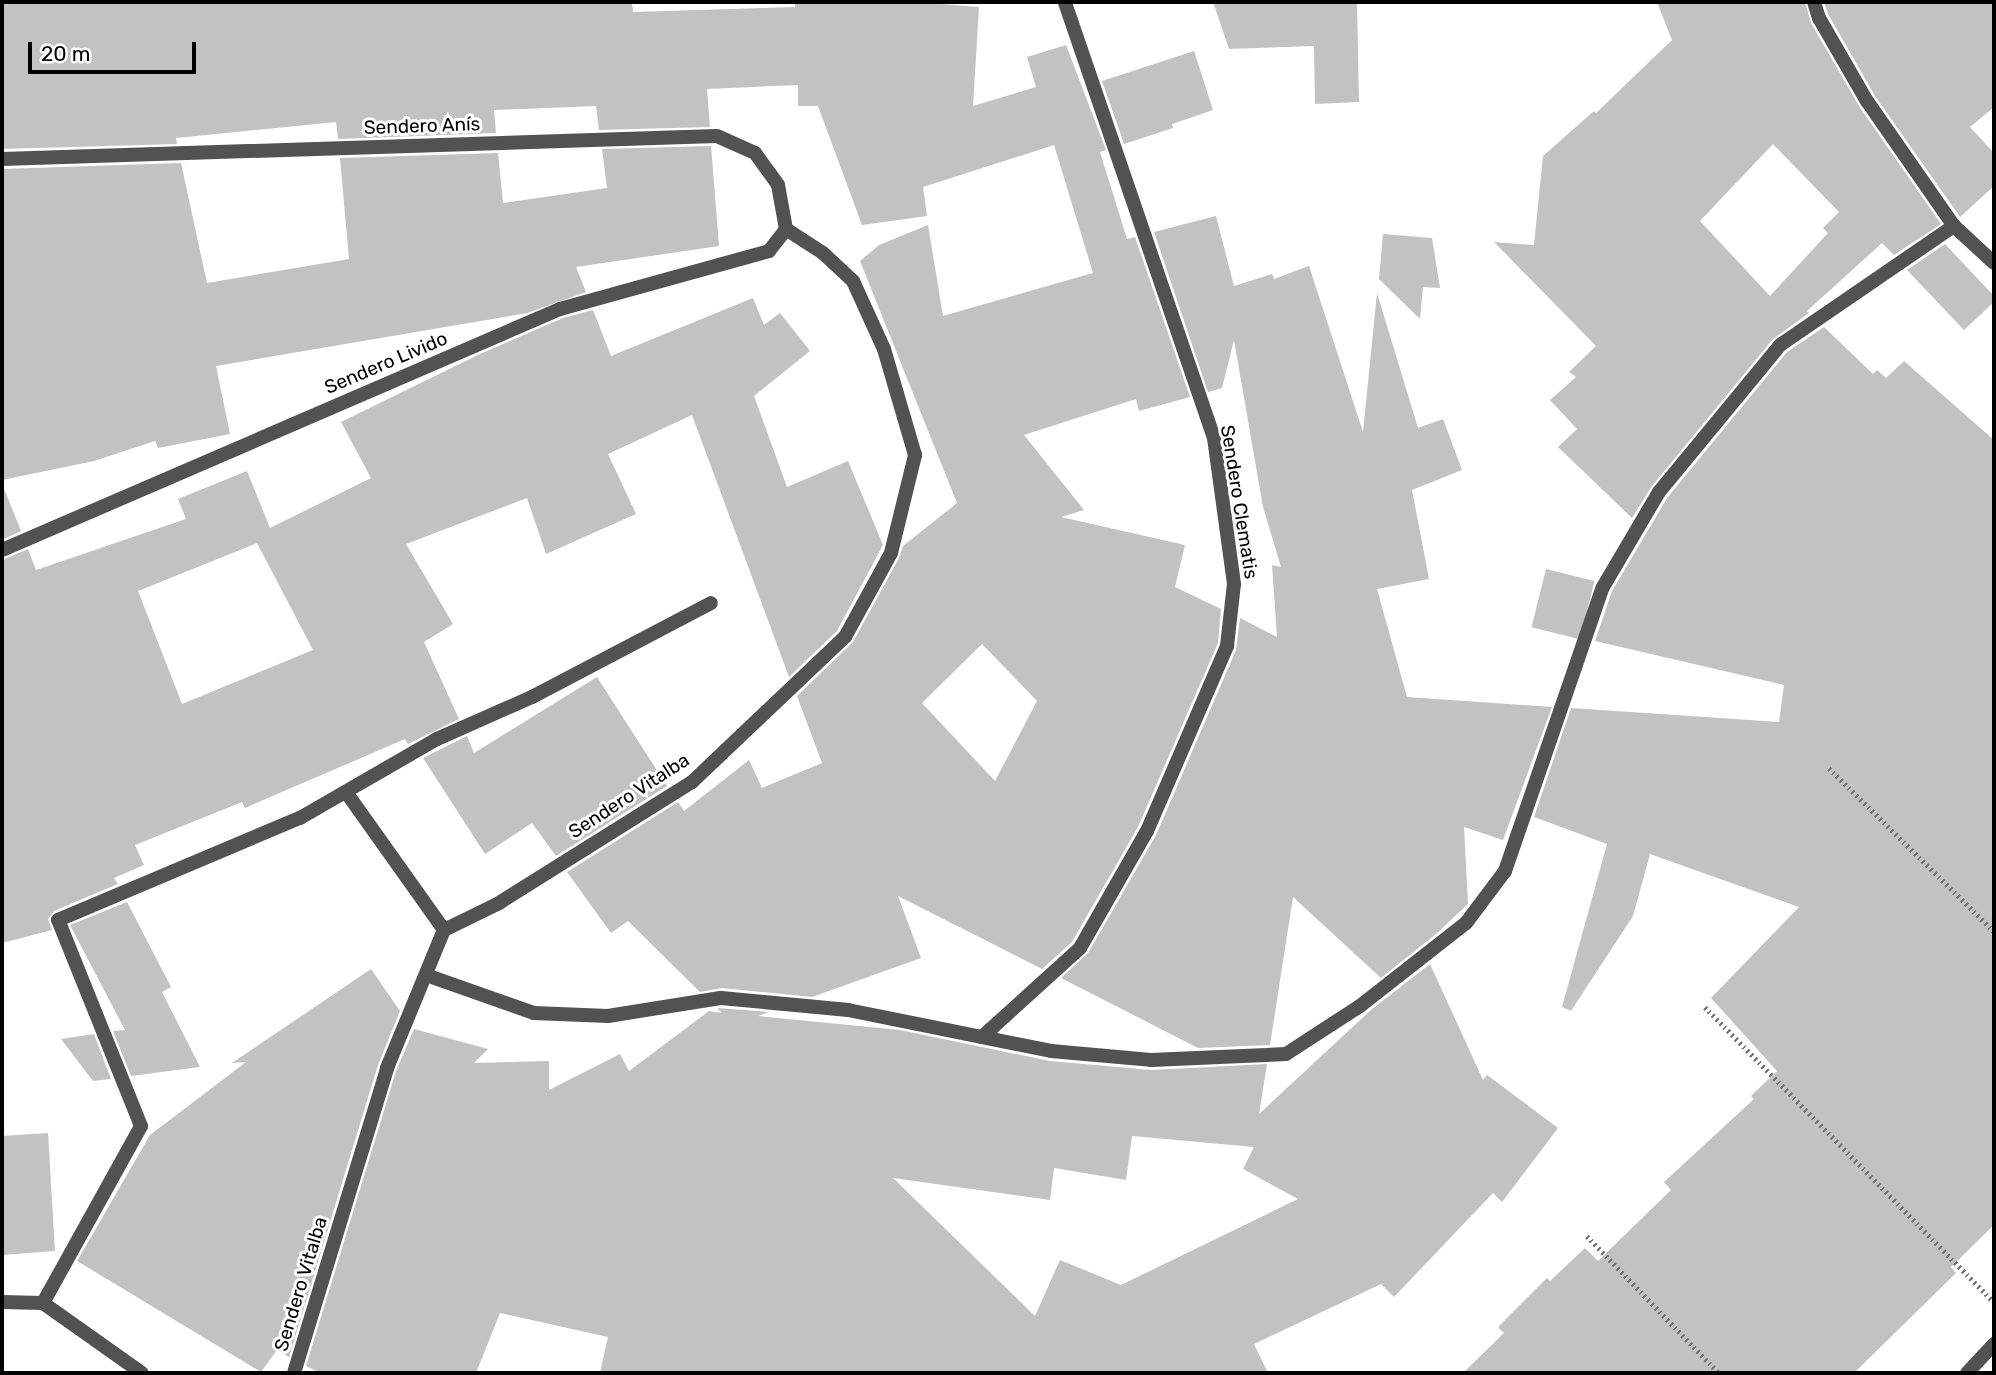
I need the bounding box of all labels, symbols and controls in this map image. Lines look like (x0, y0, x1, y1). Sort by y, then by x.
scale bar (32, 28, 200, 72)
text: 20 m (41, 41, 90, 66)
street label: Sendero Anís (363, 113, 481, 139)
street label: Sendero Livido (321, 327, 451, 399)
street label: Sendero Clematis (1216, 423, 1262, 581)
street label: Sendero Vitalba (564, 748, 694, 844)
street label: Sendero Vitalba (270, 1214, 332, 1354)

